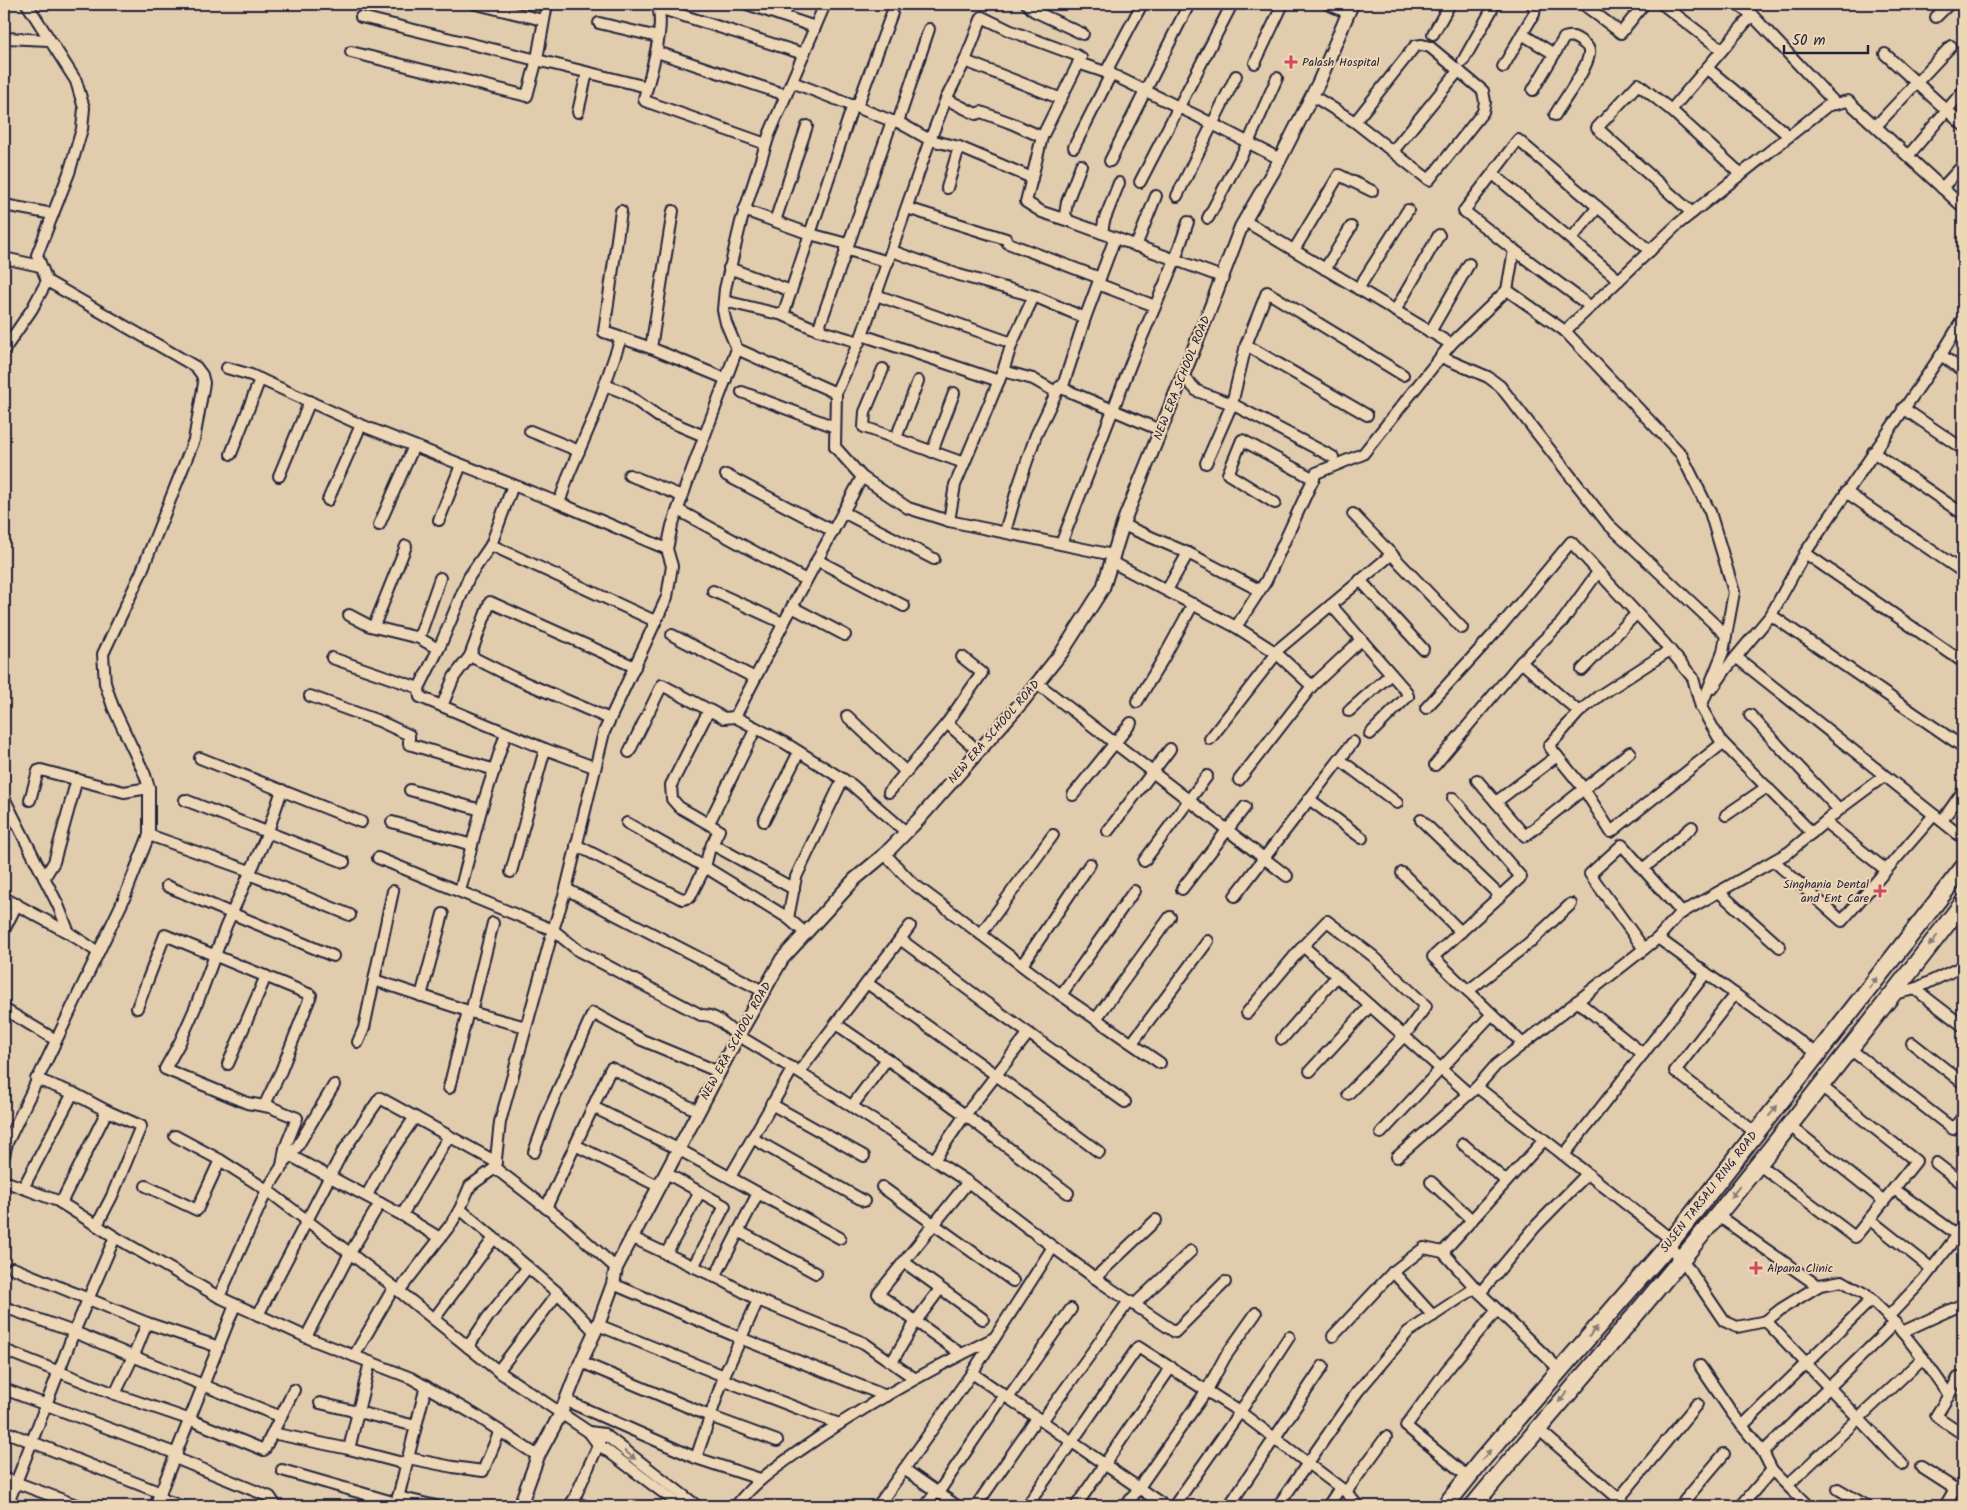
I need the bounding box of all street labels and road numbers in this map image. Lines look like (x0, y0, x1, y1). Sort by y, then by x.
street label: NEW ERA SCHOOL ROAD (1148, 313, 1216, 443)
street label: NEW ERA SCHOOL ROAD (943, 676, 1045, 788)
street label: NEW ERA SCHOOL ROAD (696, 978, 777, 1104)
street label: SUSEN TARSALI RING ROAD (1655, 1127, 1763, 1257)

